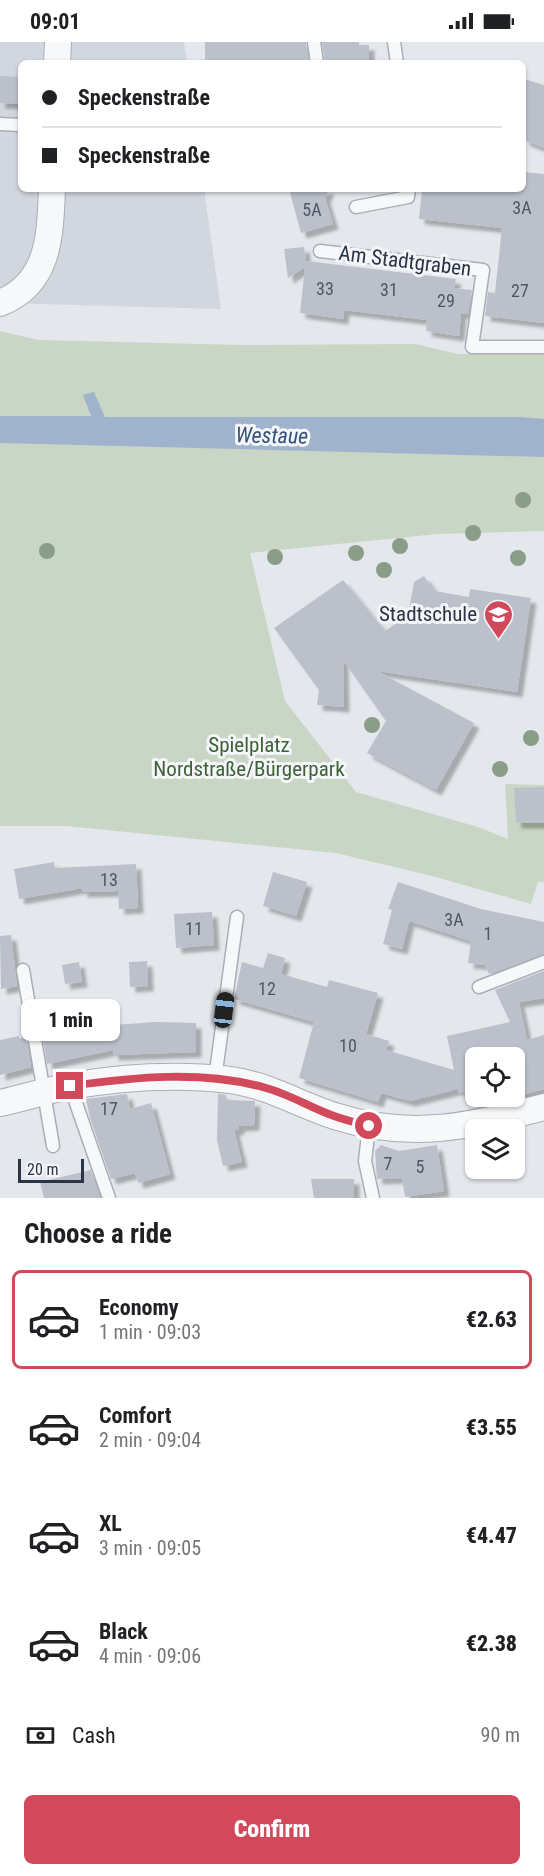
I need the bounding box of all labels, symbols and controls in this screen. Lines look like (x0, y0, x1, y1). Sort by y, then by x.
text: 09:01 (30, 9, 81, 34)
text: Speckenstraße (78, 85, 210, 110)
text: Speckenstraße (78, 143, 210, 168)
house number: 3A (512, 197, 532, 218)
house number: 5A (302, 199, 322, 220)
street label: Am Stadtgraben (337, 241, 473, 281)
house number: 33 (316, 278, 334, 299)
house number: 31 (380, 279, 398, 300)
house number: 27 (511, 280, 529, 301)
house number: 29 (437, 290, 455, 311)
water label: Westaue (236, 422, 308, 449)
school or university icon: Stadtschule (482, 598, 514, 640)
place label: Stadtschule (379, 602, 477, 626)
park label: Spielplatz Nordstraße/Bürgerpark (153, 733, 345, 781)
house number: 13 (100, 869, 118, 890)
house number: 3A (444, 909, 464, 930)
house number: 11 (185, 918, 203, 939)
house number: 1 (484, 923, 492, 944)
house number: 12 (258, 978, 276, 999)
car (213, 991, 235, 1029)
callout: 1 min (20, 999, 119, 1041)
text: 1 min (48, 1008, 93, 1032)
house number: 10 (339, 1035, 357, 1056)
map controls (465, 1047, 525, 1179)
button: locate (465, 1047, 525, 1107)
route end (56, 1072, 83, 1099)
house number: 17 (100, 1098, 118, 1119)
route start (355, 1112, 382, 1139)
button: layers (465, 1119, 525, 1179)
house number: 7 (384, 1153, 393, 1174)
scale bar (18, 1156, 84, 1184)
house number: 5 (416, 1156, 425, 1177)
text: 20 m (27, 1160, 59, 1179)
text: Choose a ride (24, 1218, 172, 1250)
icon: car (27, 1293, 81, 1347)
text: Economy (99, 1295, 179, 1320)
text: €2.63 (466, 1307, 517, 1332)
text: 1 min · 09:03 (99, 1320, 201, 1344)
icon: car (27, 1401, 81, 1455)
text: Comfort (99, 1403, 172, 1428)
text: €3.55 (466, 1415, 517, 1440)
text: 2 min · 09:04 (99, 1428, 201, 1452)
icon: car (27, 1509, 81, 1563)
text: XL (99, 1511, 122, 1536)
text: €4.47 (466, 1523, 517, 1548)
text: 3 min · 09:05 (99, 1536, 201, 1560)
icon: car (27, 1617, 81, 1671)
text: Black (99, 1619, 148, 1644)
text: €2.38 (466, 1631, 517, 1656)
text: 4 min · 09:06 (99, 1644, 201, 1668)
icon: cash (24, 1719, 57, 1752)
text: Cash (72, 1723, 116, 1748)
text: 90 m (481, 1723, 520, 1747)
button: Confirm (24, 1795, 520, 1864)

